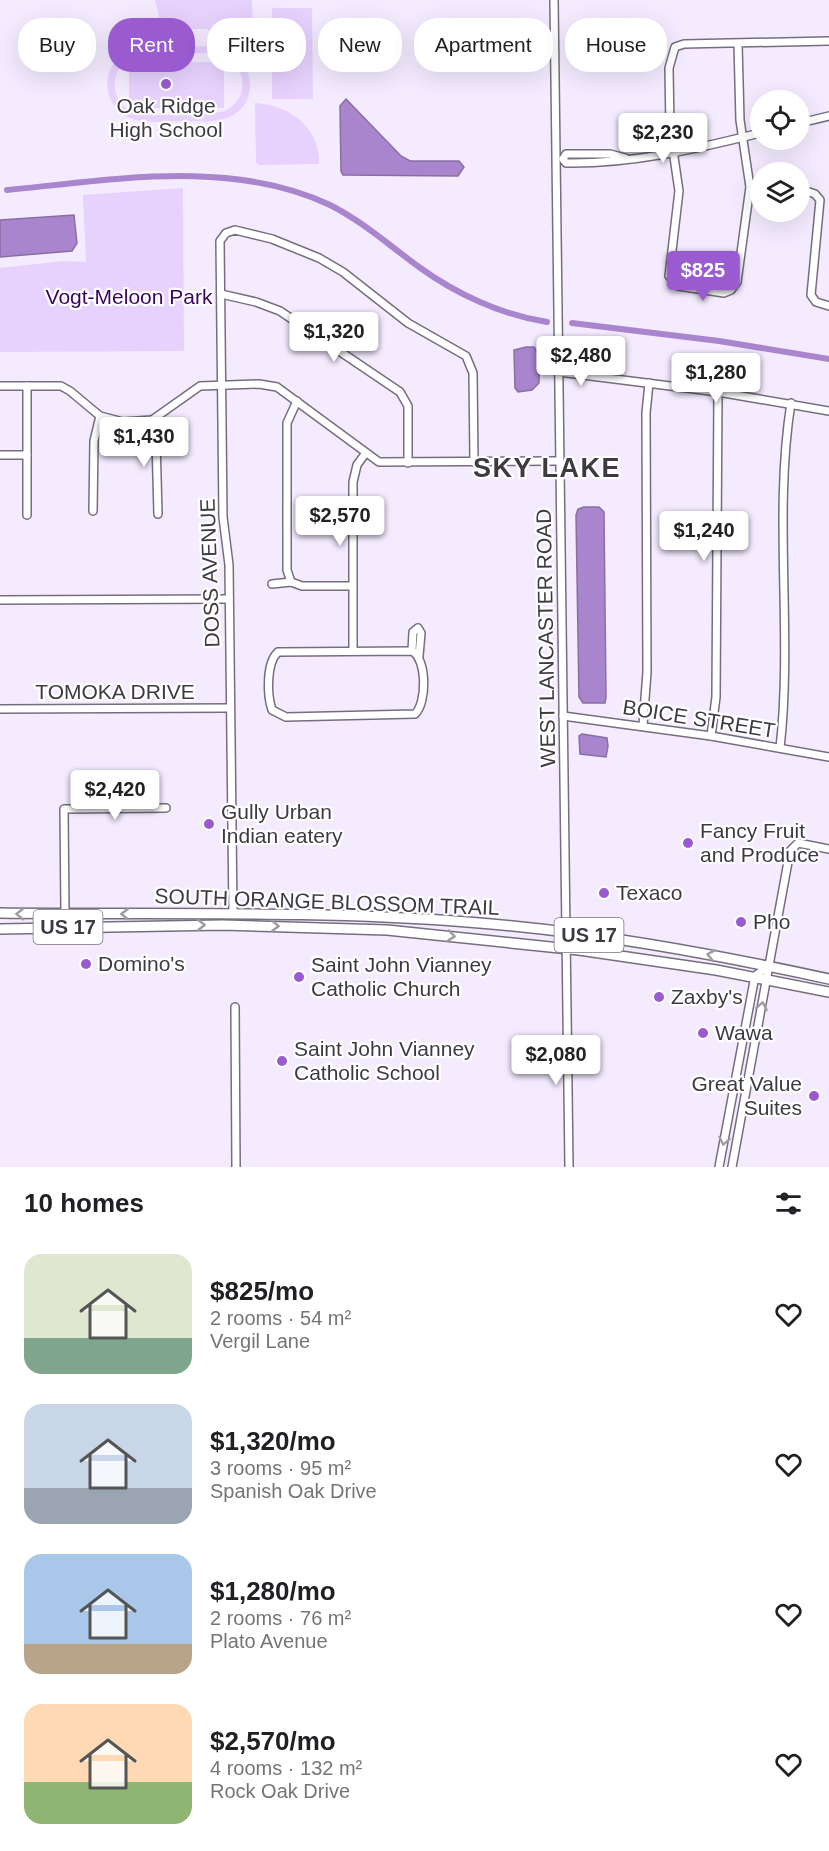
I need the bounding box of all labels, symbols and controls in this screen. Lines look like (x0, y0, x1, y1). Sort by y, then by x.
chip: Buy (18, 18, 96, 72)
chip: Rent (108, 18, 195, 72)
chip: Filters (207, 18, 306, 72)
chip: New (318, 18, 402, 72)
chip: Apartment (414, 18, 553, 72)
chip: House (565, 18, 667, 72)
marker: Oak Ridge High School (159, 77, 173, 91)
map controls (750, 90, 810, 222)
button: locate (750, 90, 810, 150)
place label: Oak Ridge High School (109, 94, 223, 141)
pin: $2,230 (614, 113, 712, 164)
text: $2,230 (632, 121, 694, 143)
button: layers (750, 162, 810, 222)
pin: $825 (667, 251, 739, 302)
text: $825 (681, 259, 725, 281)
park label: Vogt-Meloon Park (46, 285, 213, 308)
pin: $1,320 (285, 312, 383, 363)
text: $1,320 (303, 320, 365, 342)
pin: $2,480 (532, 336, 630, 387)
text: $2,480 (550, 344, 612, 366)
pin: $1,280 (667, 353, 765, 404)
text: $1,280 (685, 361, 747, 383)
pin: $1,430 (95, 417, 193, 468)
text: $1,430 (113, 425, 175, 447)
district label: SKY LAKE (473, 453, 621, 483)
pin: $2,570 (291, 496, 389, 547)
street label: DOSS AVENUE (195, 498, 224, 648)
text: $2,570 (309, 504, 371, 526)
street label: WEST LANCASTER ROAD (532, 508, 559, 768)
pin: $1,240 (655, 511, 753, 562)
text: $1,240 (673, 519, 735, 541)
street label: TOMOKA DRIVE (35, 680, 195, 703)
street label: BOICE STREET (621, 695, 777, 742)
pin: $2,420 (66, 770, 164, 821)
text: $2,420 (84, 778, 146, 800)
place label: Gully Urban Indian eatery (221, 800, 343, 847)
marker: Gully Urban Indian eatery (202, 817, 216, 831)
place label: Fancy Fruit and Produce (700, 819, 819, 866)
marker: Fancy Fruit and Produce (681, 836, 695, 850)
place label: Texaco (616, 881, 683, 904)
street label: SOUTH ORANGE BLOSSOM TRAIL (154, 884, 500, 919)
marker: Texaco (597, 886, 611, 900)
one-way arrow (16, 907, 25, 920)
one-way arrow (120, 908, 129, 920)
road number: US 17 (34, 910, 103, 944)
place label: Pho (753, 910, 790, 933)
marker: Pho (734, 915, 748, 929)
road number: US 17 (554, 918, 624, 952)
one-way arrow (196, 919, 205, 931)
one-way arrow (271, 920, 280, 932)
one-way arrow (447, 929, 456, 942)
one-way arrow (706, 949, 716, 962)
place label: Domino's (98, 952, 185, 975)
place label: Saint John Vianney Catholic Church (311, 953, 492, 1000)
marker: Domino's (79, 957, 93, 971)
marker: Saint John Vianney Catholic Church (292, 970, 306, 984)
place label: Zaxby's (671, 985, 743, 1008)
marker: Zaxby's (652, 990, 666, 1004)
one-way arrow (755, 1002, 768, 1012)
place label: Wawa (715, 1021, 773, 1044)
marker: Wawa (696, 1026, 710, 1040)
pin: $2,080 (507, 1035, 605, 1086)
place label: Saint John Vianney Catholic School (294, 1037, 475, 1084)
text: $2,080 (525, 1043, 587, 1065)
marker: Saint John Vianney Catholic School (275, 1054, 289, 1068)
place label: Great Value Suites (691, 1072, 802, 1119)
marker: Great Value Suites (807, 1089, 821, 1103)
one-way arrow (718, 1135, 731, 1145)
icon: filters (772, 1187, 805, 1220)
text: 10 homes (24, 1188, 144, 1218)
text: $825/mo (210, 1276, 314, 1306)
icon: home (72, 1278, 144, 1350)
icon: heart (772, 1298, 805, 1331)
text: 2 rooms · 54 m² (210, 1307, 351, 1329)
text: Vergil Lane (210, 1330, 310, 1352)
text: $1,320/mo (210, 1426, 336, 1456)
icon: home (72, 1428, 144, 1500)
icon: heart (772, 1448, 805, 1481)
text: 3 rooms · 95 m² (210, 1457, 351, 1479)
text: Spanish Oak Drive (210, 1480, 377, 1502)
text: $1,280/mo (210, 1576, 336, 1606)
icon: home (72, 1578, 144, 1650)
icon: heart (772, 1598, 805, 1631)
text: 2 rooms · 76 m² (210, 1607, 351, 1629)
text: Plato Avenue (210, 1630, 328, 1652)
text: $2,570/mo (210, 1726, 336, 1756)
icon: home (72, 1728, 144, 1800)
icon: heart (772, 1748, 805, 1781)
text: 4 rooms · 132 m² (210, 1757, 362, 1779)
text: Rock Oak Drive (210, 1780, 350, 1802)

